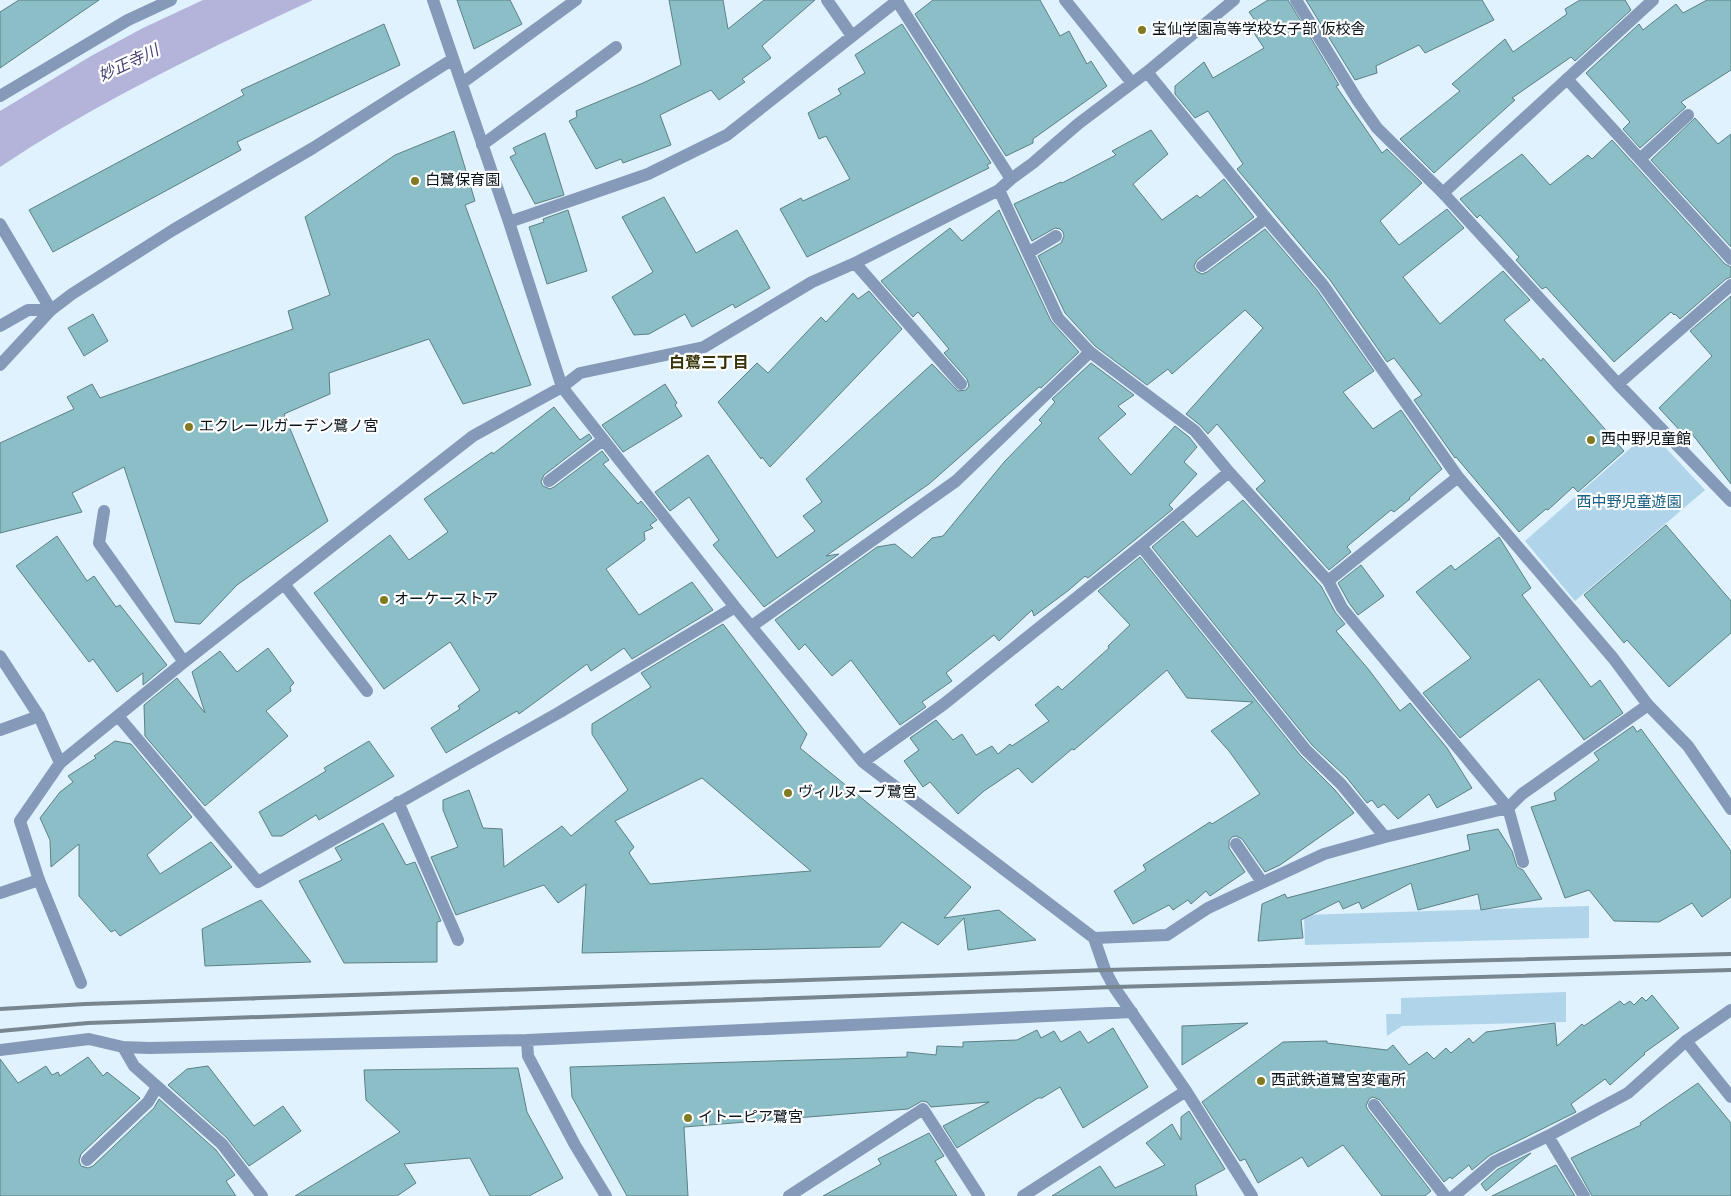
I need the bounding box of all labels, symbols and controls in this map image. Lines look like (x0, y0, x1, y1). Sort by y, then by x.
place label: 宝仙学園高等学校女子部 仮校舎 (1152, 21, 1366, 40)
marker: 宝仙学園高等学校女子部 仮校舎 (1136, 24, 1148, 36)
water label: 妙正寺川 (96, 41, 164, 87)
place label: 白鷺保育園 (425, 172, 500, 191)
marker: 白鷺保育園 (409, 175, 421, 187)
district label: 白鷺三丁目 (669, 354, 749, 374)
place label: エクレールガーデン鷺ノ宮 (199, 418, 379, 437)
marker: エクレールガーデン鷺ノ宮 (183, 421, 195, 433)
place label: 西中野児童館 (1601, 431, 1691, 450)
marker: 西中野児童館 (1585, 434, 1597, 446)
park label: 西中野児童遊園 (1576, 493, 1682, 513)
place label: オーケーストア (394, 591, 498, 610)
marker: オーケーストア (378, 594, 390, 606)
place label: ヴィルヌーブ鷺宮 (798, 784, 917, 803)
marker: ヴィルヌーブ鷺宮 (782, 787, 794, 799)
place label: 西武鉄道鷺宮変電所 (1271, 1072, 1406, 1091)
marker: 西武鉄道鷺宮変電所 (1255, 1075, 1267, 1087)
place label: イトーピア鷺宮 (698, 1109, 803, 1128)
marker: イトーピア鷺宮 (682, 1112, 694, 1124)

